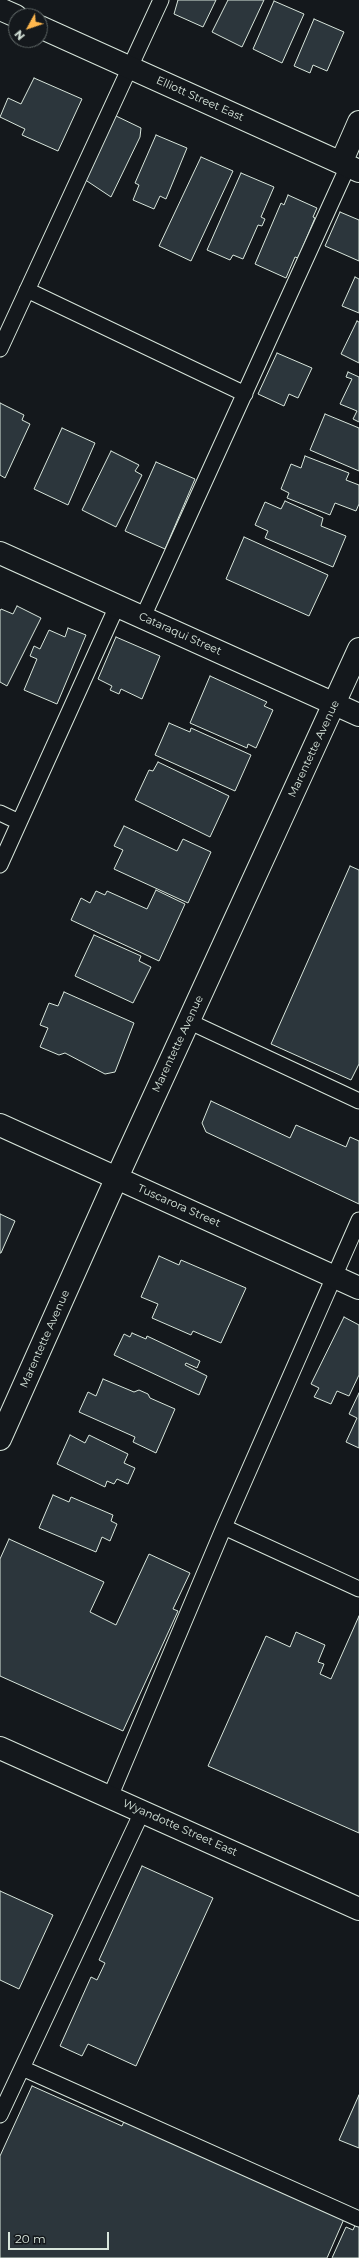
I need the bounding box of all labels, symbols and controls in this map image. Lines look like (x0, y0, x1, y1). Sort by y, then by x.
north arrow (8, 8, 48, 48)
text: N (11, 27, 28, 43)
street label: Elliott Street East (154, 74, 246, 124)
street label: Cataraqui Street (137, 610, 223, 658)
street label: Marentette Avenue (286, 698, 342, 800)
street label: Marentette Avenue (150, 993, 206, 1095)
street label: Tuscarora Street (135, 1182, 223, 1230)
street label: Marentette Avenue (17, 1288, 73, 1390)
street label: Wyandotte Street East (121, 1797, 239, 1859)
scale bar (10, 2224, 111, 2250)
text: 20 m (15, 2231, 46, 2246)

